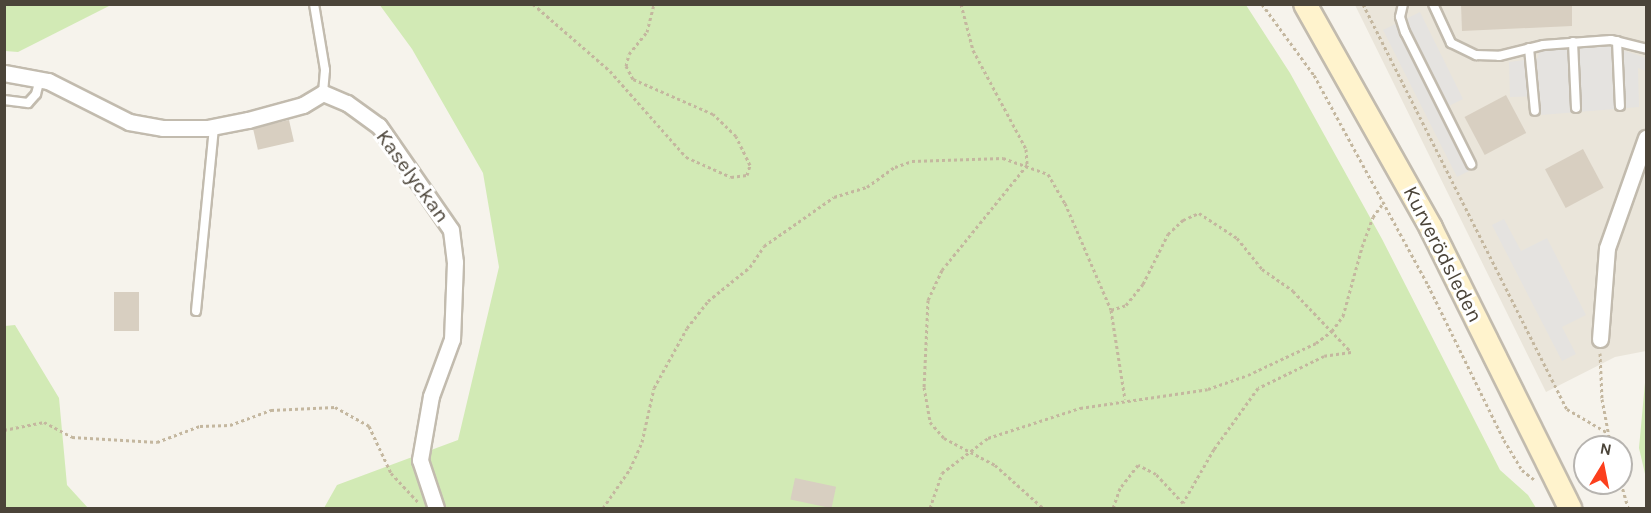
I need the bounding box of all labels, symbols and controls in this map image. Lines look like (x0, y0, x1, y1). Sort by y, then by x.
street label: Kaselyckan (371, 125, 455, 227)
street label: Kurverödsleden (1398, 182, 1488, 326)
north arrow (1573, 435, 1633, 495)
text: N (1599, 438, 1613, 459)

